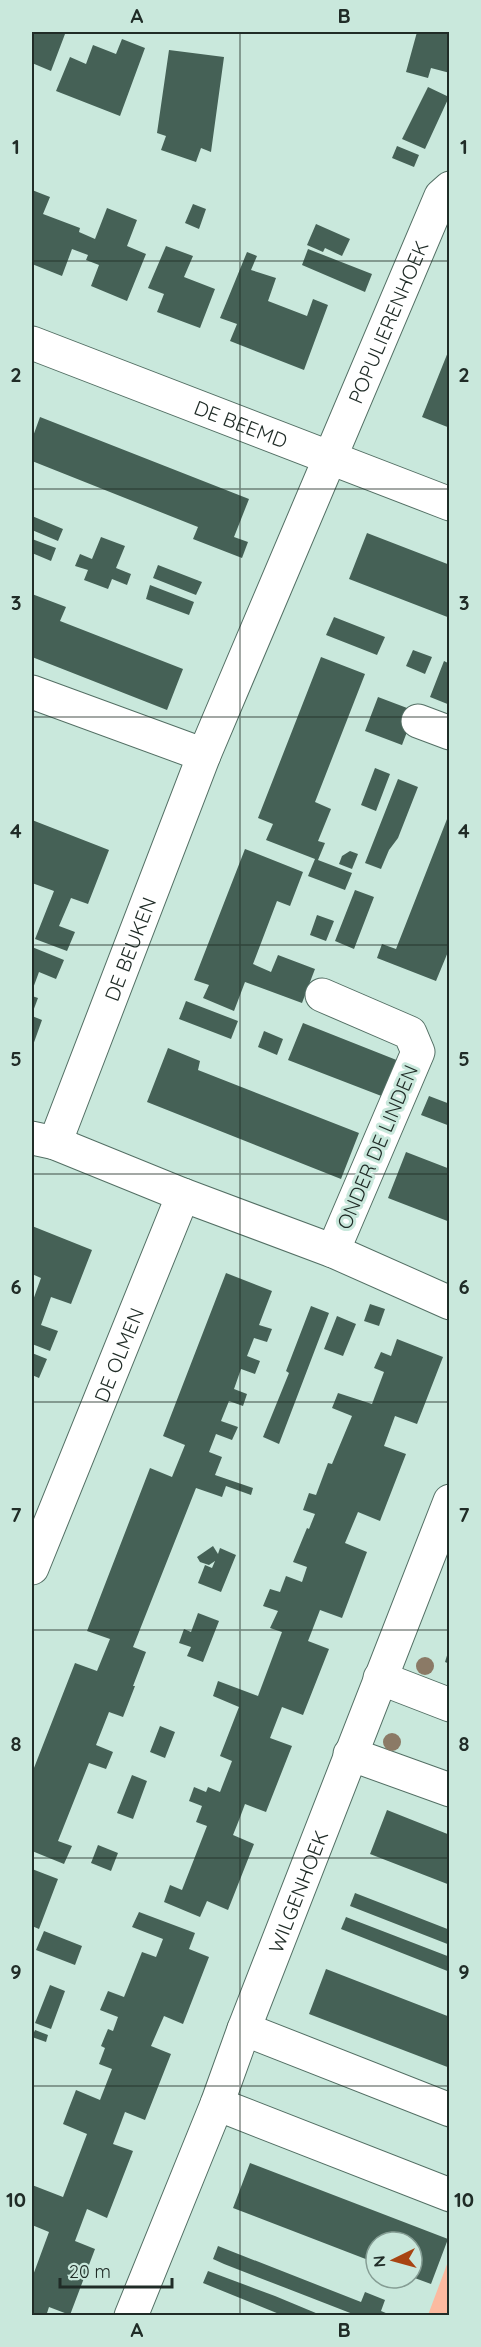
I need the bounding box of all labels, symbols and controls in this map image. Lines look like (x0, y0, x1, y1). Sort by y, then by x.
text: A (131, 3, 144, 28)
text: B (337, 3, 351, 28)
text: 1 (12, 134, 20, 159)
text: 1 (460, 134, 468, 159)
street label: POPULIERENHOEK (342, 237, 433, 407)
text: 2 (10, 362, 22, 387)
text: 2 (458, 362, 470, 387)
street label: DE BEEMD (191, 394, 291, 453)
text: 3 (11, 590, 21, 615)
text: 3 (459, 590, 469, 615)
text: 4 (10, 818, 22, 843)
text: 4 (458, 818, 470, 843)
street label: DE BEUKEN (98, 893, 161, 1004)
text: 5 (10, 1046, 22, 1071)
text: 5 (458, 1046, 470, 1071)
street label: ONDER DE LINDEN (331, 1061, 423, 1233)
text: 6 (10, 1274, 22, 1299)
text: 6 (458, 1274, 470, 1299)
street label: DE OLMEN (88, 1304, 149, 1406)
text: 7 (11, 1502, 22, 1527)
text: 7 (459, 1502, 470, 1527)
text: 8 (11, 1731, 22, 1756)
text: 8 (459, 1731, 470, 1756)
street label: WILGENHOEK (262, 1827, 333, 1956)
text: 9 (10, 1959, 22, 1984)
text: 9 (458, 1959, 470, 1984)
text: 10 (6, 2187, 26, 2212)
text: 10 (454, 2187, 474, 2212)
north arrow (364, 2230, 424, 2290)
scale bar (60, 2251, 172, 2289)
text: N (369, 2255, 390, 2268)
text: 20 m (69, 2260, 111, 2283)
text: A (131, 2317, 144, 2342)
text: B (337, 2317, 351, 2342)

